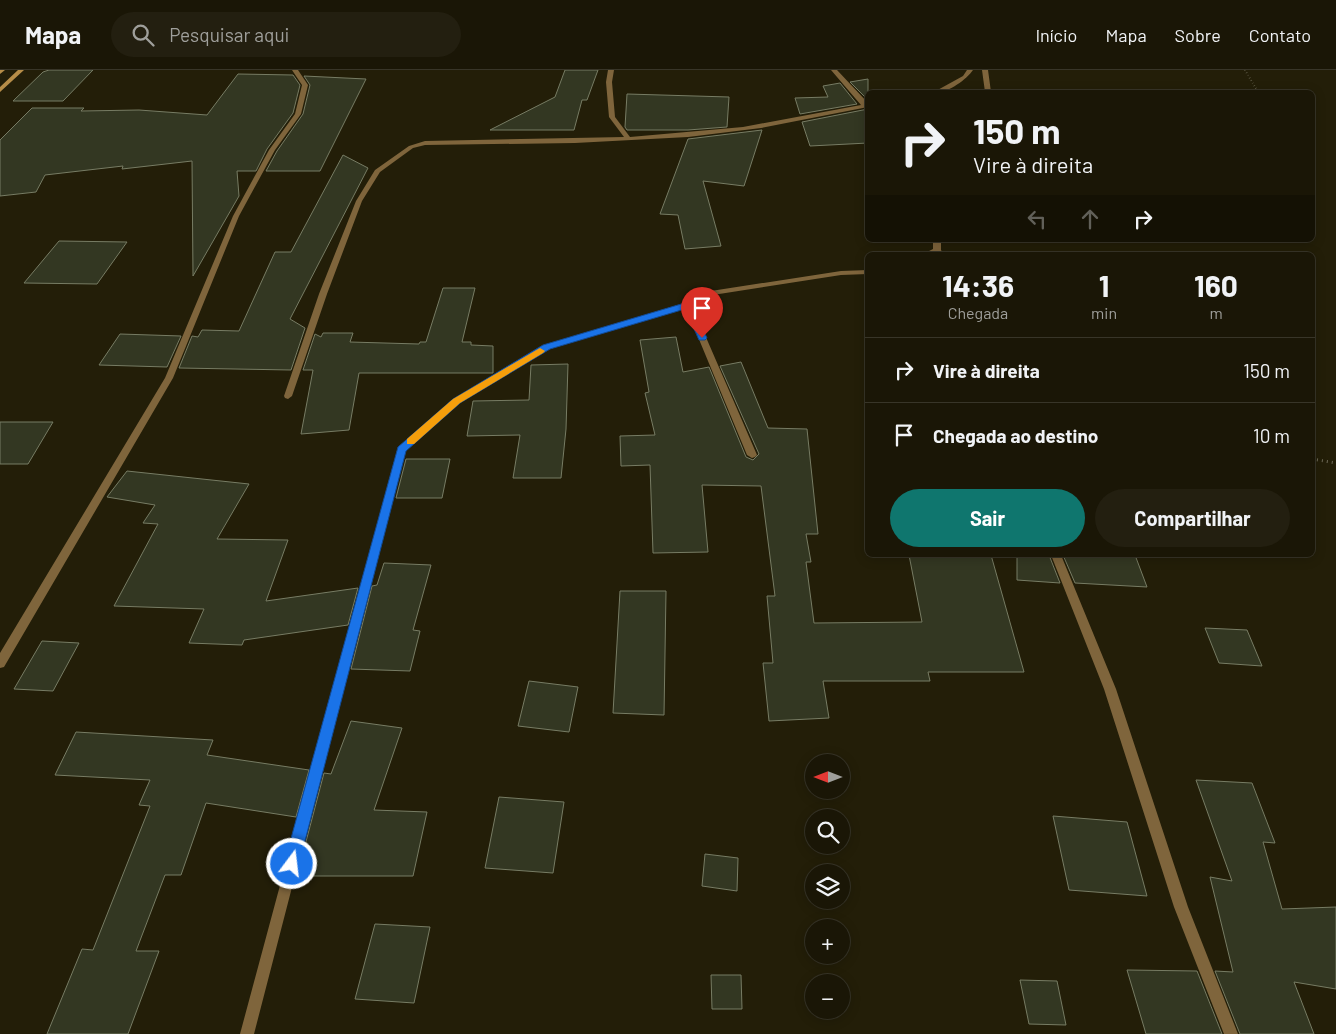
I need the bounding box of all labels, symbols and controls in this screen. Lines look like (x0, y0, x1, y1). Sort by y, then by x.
search box (111, 12, 461, 57)
text: Mapa (25, 20, 81, 49)
icon: search (129, 21, 157, 49)
text: Pesquisar aqui (169, 23, 289, 46)
text: Início (1035, 24, 1077, 46)
text: Mapa (1105, 24, 1147, 46)
text: Sobre (1175, 24, 1221, 46)
text: Contato (1249, 24, 1311, 46)
text: 150 m (973, 109, 1060, 151)
icon: right (890, 110, 955, 175)
text: Vire à direita (973, 151, 1093, 177)
icon: left (1023, 205, 1051, 233)
icon: ahead (1076, 205, 1104, 233)
icon: right (1129, 205, 1157, 233)
text: 14:36 (942, 267, 1014, 303)
text: 1 (1099, 267, 1109, 303)
text: 160 (1194, 267, 1238, 303)
pin (681, 287, 723, 338)
icon: arrive (688, 294, 716, 322)
text: Chegada (948, 303, 1008, 322)
text: min (1091, 303, 1117, 322)
text: m (1209, 303, 1223, 322)
icon: right (890, 356, 918, 384)
text: Vire à direita (933, 359, 1040, 382)
text: 150 m (1243, 359, 1290, 382)
icon: arrive (890, 421, 918, 449)
text: Chegada ao destino (933, 424, 1098, 447)
text: 10 m (1253, 424, 1290, 447)
button: Sair (890, 489, 1085, 547)
button: Compartilhar (1095, 489, 1290, 547)
north arrow (805, 754, 850, 799)
map controls (805, 754, 850, 1019)
button: search (805, 809, 850, 854)
position arrow (265, 837, 317, 889)
button: layers (805, 864, 850, 909)
button: + (805, 919, 850, 964)
button: − (805, 974, 850, 1019)

